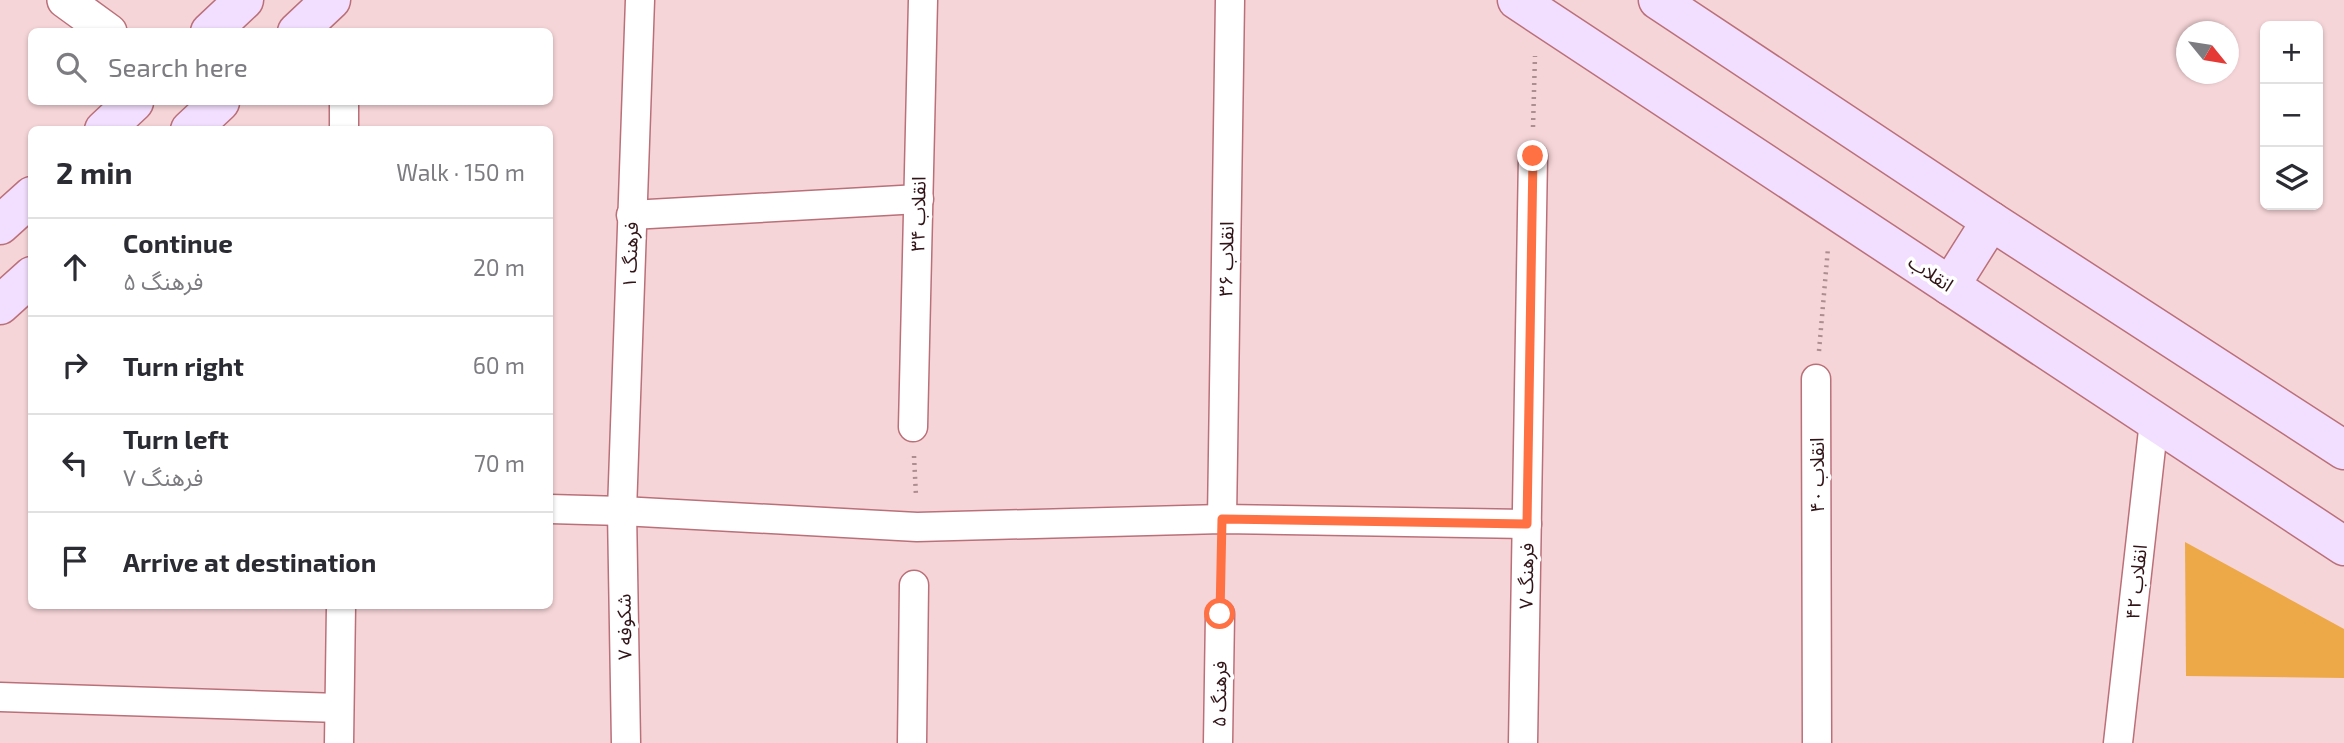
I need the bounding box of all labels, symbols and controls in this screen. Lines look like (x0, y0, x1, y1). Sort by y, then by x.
north arrow (2176, 21, 2239, 84)
map controls (2260, 21, 2323, 210)
button: + (2260, 21, 2323, 84)
search box (28, 28, 553, 105)
icon: search (52, 48, 90, 86)
text: Search here (108, 51, 248, 82)
button: − (2260, 84, 2323, 147)
route end (1517, 140, 1548, 171)
button: layers (2260, 147, 2323, 210)
text: 2 min (56, 154, 133, 190)
text: Walk · 150 m (396, 158, 525, 186)
street label: انقلاب ۳۴ (905, 176, 930, 252)
street label: فرهنگ ۱ (617, 221, 643, 289)
street label: انقلاب ۳۶ (1213, 221, 1238, 297)
text: Continue (123, 227, 233, 258)
icon: ahead (56, 248, 94, 286)
street label: انقلاب (1904, 249, 1958, 296)
text: 20 m (473, 253, 525, 281)
text: فرهنگ ۵ (123, 267, 203, 295)
icon: right (56, 346, 94, 384)
text: Turn right (123, 350, 244, 381)
text: 60 m (473, 351, 525, 379)
text: Turn left (123, 423, 229, 454)
street label: انقلاب ۴۰ (1805, 437, 1828, 513)
icon: left (56, 444, 94, 482)
text: 70 m (474, 449, 525, 477)
text: فرهنگ ۷ (123, 463, 203, 491)
icon: arrive (56, 542, 94, 580)
street label: فرهنگ ۷ (1513, 543, 1539, 609)
street label: انقلاب ۴۲ (2120, 543, 2151, 621)
text: Arrive at destination (123, 546, 376, 577)
street label: شکوفه ۷ (611, 594, 637, 660)
route start (1204, 598, 1235, 629)
street label: فرهنگ ۵ (1206, 661, 1232, 727)

